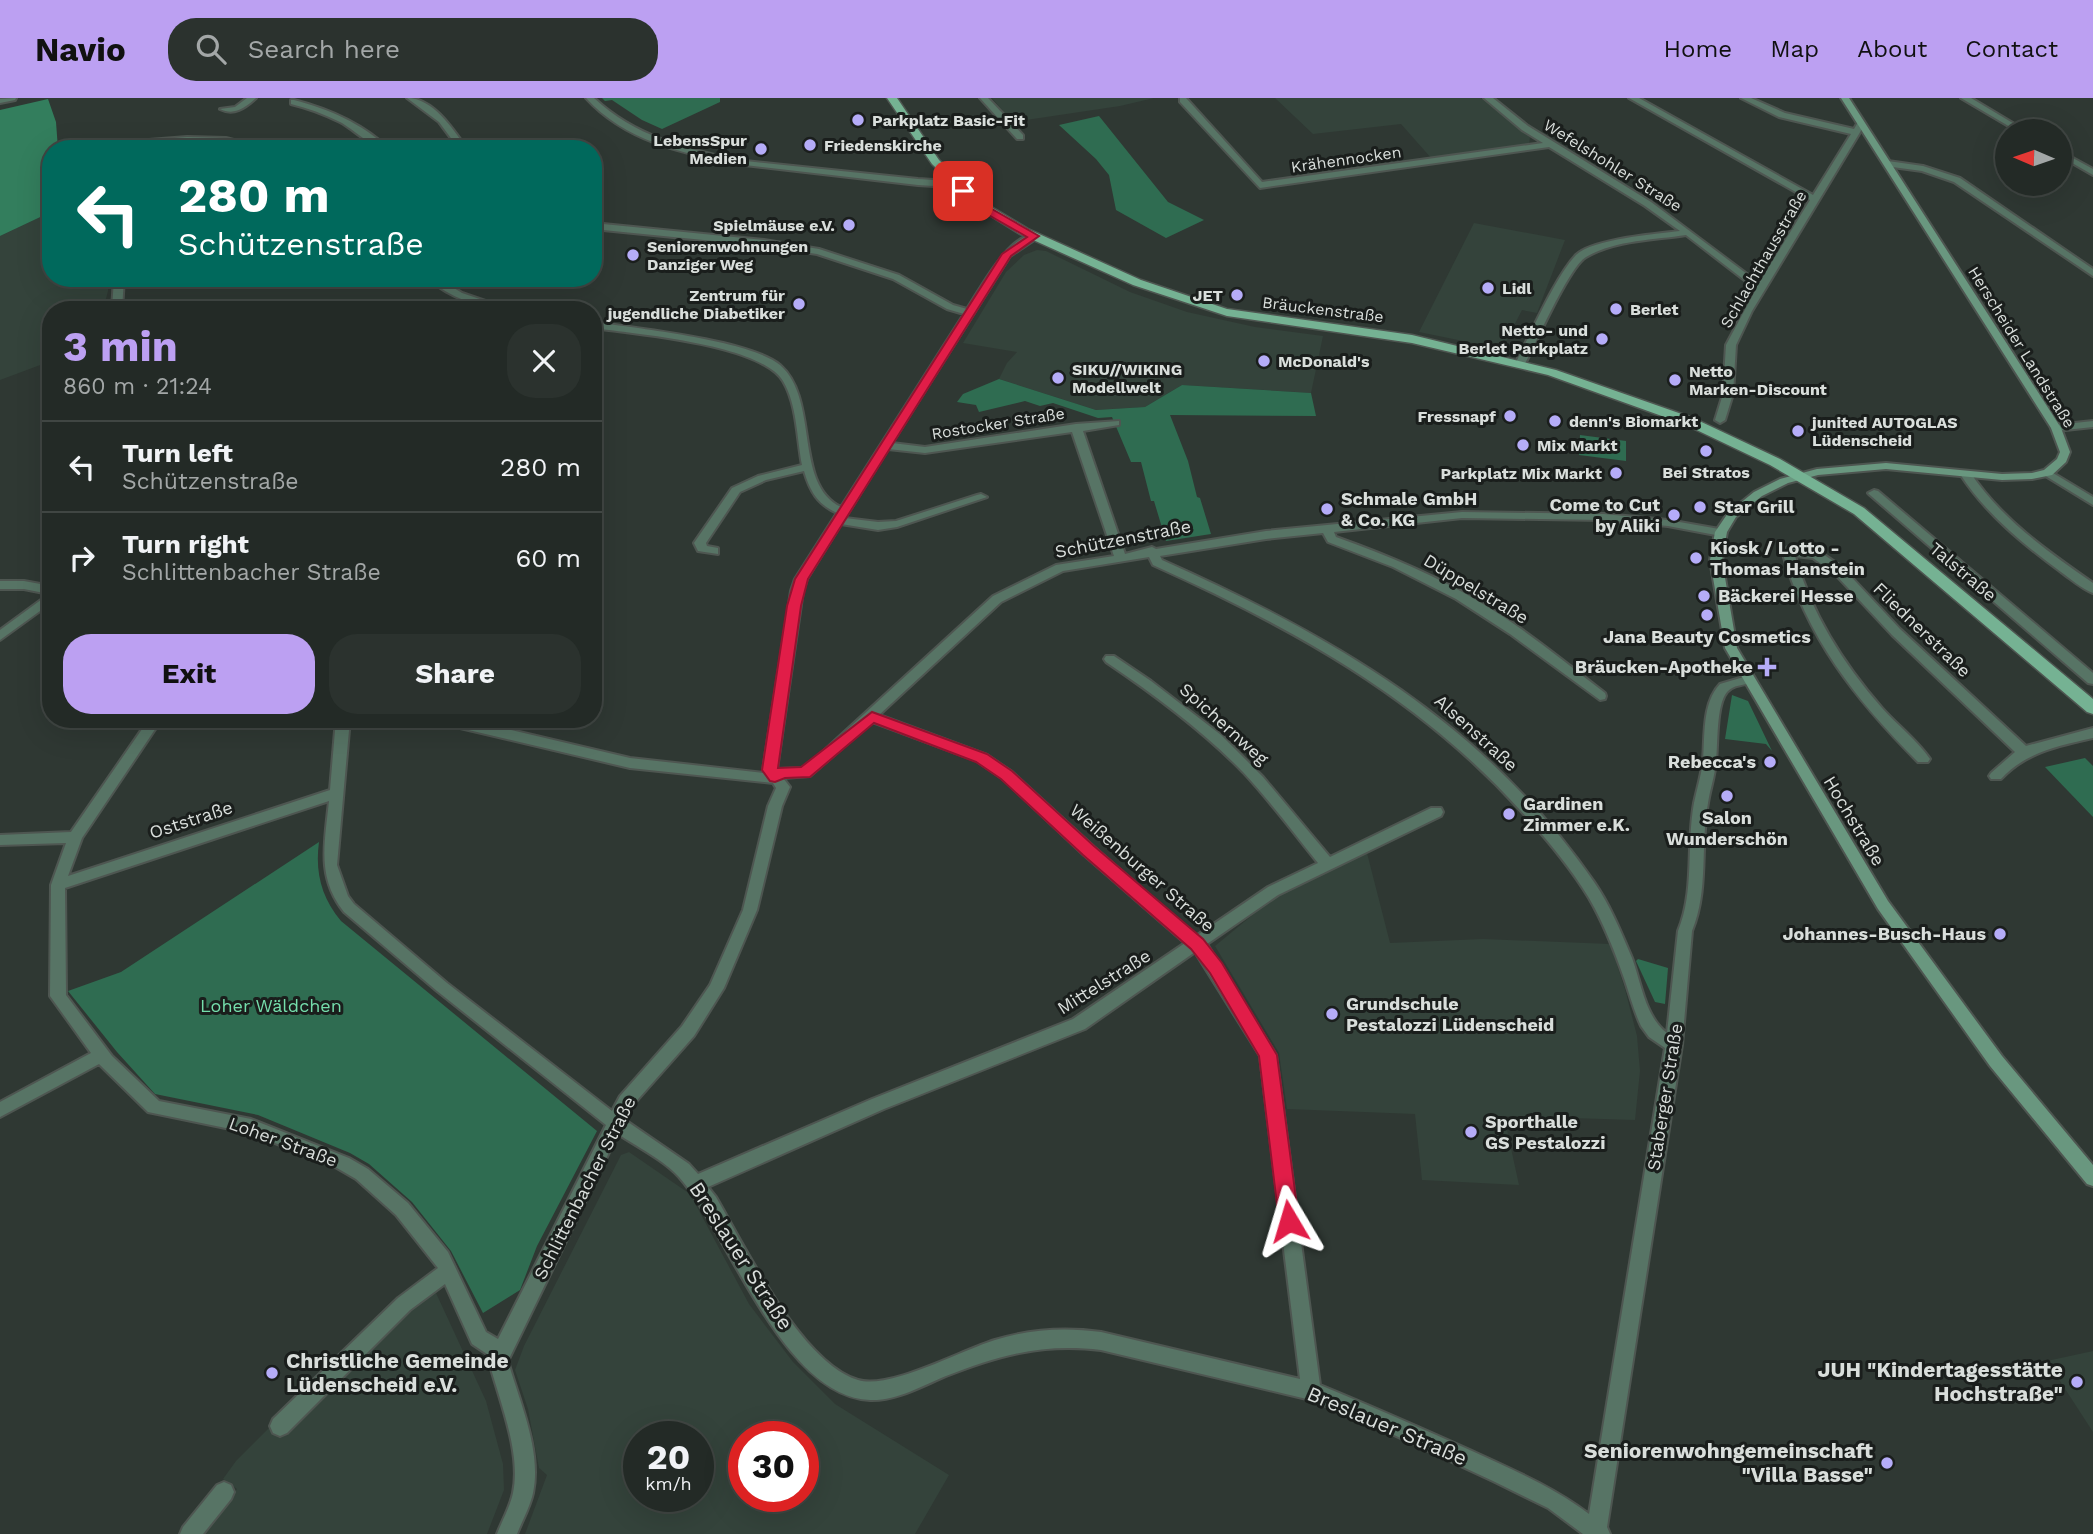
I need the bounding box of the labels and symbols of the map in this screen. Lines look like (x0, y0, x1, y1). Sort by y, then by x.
place label: Parkplatz Basic-Fit (872, 111, 1025, 130)
marker: Parkplatz Basic-Fit (850, 112, 866, 128)
street label: Wefelshohler Straße (1540, 115, 1685, 216)
north arrow (1995, 119, 2072, 196)
place label: LebensSpur Medien (653, 131, 747, 168)
place label: Friedenskirche (824, 136, 942, 155)
marker: Friedenskirche (802, 137, 818, 153)
marker: LebensSpur Medien (753, 141, 769, 157)
street label: Krähennocken (1290, 142, 1402, 177)
pin (933, 161, 993, 221)
street label: Schlachthausstraße (1716, 187, 1811, 331)
place label: Spielmäuse e.V. (713, 216, 835, 235)
marker: Spielmäuse e.V. (841, 217, 857, 233)
place label: Seniorenwohnungen Danziger Weg (647, 237, 808, 274)
marker: Seniorenwohnungen Danziger Weg (625, 247, 641, 263)
street label: Herscheider Landstraße (1964, 263, 2079, 432)
place label: Lidl (1502, 279, 1532, 298)
marker: Lidl (1480, 280, 1496, 296)
place label: Zentrum für jugendliche Diabetiker (606, 286, 785, 323)
place label: JET (1193, 286, 1224, 305)
marker: JET (1229, 287, 1245, 303)
street label: Bräuckenstraße (1261, 293, 1385, 326)
marker: Zentrum für jugendliche Diabetiker (791, 296, 807, 312)
place label: Berlet (1630, 300, 1678, 319)
marker: Berlet (1608, 301, 1624, 317)
place label: Netto- und Berlet Parkplatz (1459, 321, 1588, 358)
marker: Netto- und Berlet Parkplatz (1594, 331, 1610, 347)
place label: McDonald's (1278, 352, 1370, 371)
marker: McDonald's (1256, 353, 1272, 369)
place label: SIKU//WIKING Modellwelt (1072, 360, 1182, 397)
place label: Netto Marken-Discount (1689, 362, 1827, 399)
marker: SIKU//WIKING Modellwelt (1050, 370, 1066, 386)
marker: Netto Marken-Discount (1667, 372, 1683, 388)
street label: Rostocker Straße (930, 404, 1066, 443)
place label: Fressnapf (1418, 407, 1496, 426)
marker: Fressnapf (1502, 408, 1518, 424)
place label: denn's Biomarkt (1569, 412, 1698, 431)
marker: denn's Biomarkt (1547, 413, 1563, 429)
place label: junited AUTOGLAS Lüdenscheid (1810, 413, 1958, 450)
marker: junited AUTOGLAS Lüdenscheid (1790, 423, 1806, 439)
place label: Mix Markt (1537, 436, 1618, 455)
marker: Mix Markt (1515, 437, 1531, 453)
marker: Bei Stratos (1698, 443, 1714, 459)
place label: Bei Stratos (1662, 463, 1750, 482)
place label: Parkplatz Mix Markt (1441, 464, 1602, 483)
marker: Parkplatz Mix Markt (1608, 465, 1624, 481)
place label: Schmale GmbH & Co. KG (1341, 488, 1477, 530)
place label: Come to Cut by Aliki (1550, 494, 1660, 536)
place label: Star Grill (1714, 496, 1795, 517)
marker: Star Grill (1692, 499, 1708, 515)
marker: Schmale GmbH & Co. KG (1319, 501, 1335, 517)
marker: Come to Cut by Aliki (1666, 507, 1682, 523)
street label: Schützenstraße (1053, 515, 1193, 562)
place label: Kiosk / Lotto - Thomas Hanstein (1710, 537, 1865, 579)
street label: Talstraße (1926, 538, 2001, 606)
street label: Düppelstraße (1420, 549, 1532, 628)
marker: Kiosk / Lotto - Thomas Hanstein (1688, 550, 1704, 566)
street label: Fliednerstraße (1869, 578, 1975, 681)
place label: Bäckerei Hesse (1718, 585, 1854, 606)
marker: Bäckerei Hesse (1696, 588, 1712, 604)
marker: Jana Beauty Cosmetics (1699, 607, 1715, 623)
place label: Jana Beauty Cosmetics (1603, 626, 1811, 647)
place label: Bräucken-Apotheke (1575, 656, 1753, 677)
marker: Bräucken-Apotheke (1759, 659, 1775, 675)
street label: Spichernweg (1176, 678, 1273, 769)
street label: Alsenstraße (1431, 690, 1522, 775)
place label: Rebecca's (1668, 751, 1756, 772)
marker: Rebecca's (1762, 754, 1778, 770)
street label: Hochstraße (1819, 772, 1889, 869)
marker: Salon Wunderschön (1719, 788, 1735, 804)
place label: Gardinen Zimmer e.K. (1523, 793, 1630, 835)
street label: Oststraße (147, 796, 235, 843)
street label: Weißenburger Straße (1066, 799, 1219, 936)
marker: Gardinen Zimmer e.K. (1501, 806, 1517, 822)
place label: Salon Wunderschön (1666, 807, 1788, 849)
place label: Johannes-Busch-Haus (1782, 923, 1986, 944)
marker: Johannes-Busch-Haus (1992, 926, 2008, 942)
street label: Mittelstraße (1053, 945, 1154, 1019)
place label: Grundschule Pestalozzi Lüdenscheid (1346, 993, 1554, 1035)
park label: Loher Wäldchen (200, 995, 342, 1016)
marker: Grundschule Pestalozzi Lüdenscheid (1324, 1006, 1340, 1022)
street label: Staberger Straße (1643, 1022, 1687, 1172)
street label: Schlittenbacher Straße (529, 1093, 640, 1283)
place label: Sporthalle GS Pestalozzi (1485, 1111, 1605, 1153)
street label: Loher Straße (226, 1112, 340, 1171)
marker: Sporthalle GS Pestalozzi (1463, 1124, 1479, 1140)
street label: Breslauer Straße (684, 1177, 799, 1334)
position arrow (1252, 1184, 1326, 1258)
place label: Christliche Gemeinde Lüdenscheid e.V. (286, 1348, 509, 1397)
place label: JUH "Kindertagesstätte Hochstraße" (1818, 1357, 2063, 1406)
marker: Christliche Gemeinde Lüdenscheid e.V. (264, 1365, 280, 1381)
marker: JUH "Kindertagesstätte Hochstraße" (2069, 1374, 2085, 1390)
street label: Breslauer Straße (1303, 1381, 1471, 1471)
speed limit sign: 30 (728, 1421, 819, 1512)
place label: Seniorenwohngemeinschaft "Villa Basse" (1584, 1438, 1873, 1487)
marker: Seniorenwohngemeinschaft "Villa Basse" (1879, 1455, 1895, 1471)

